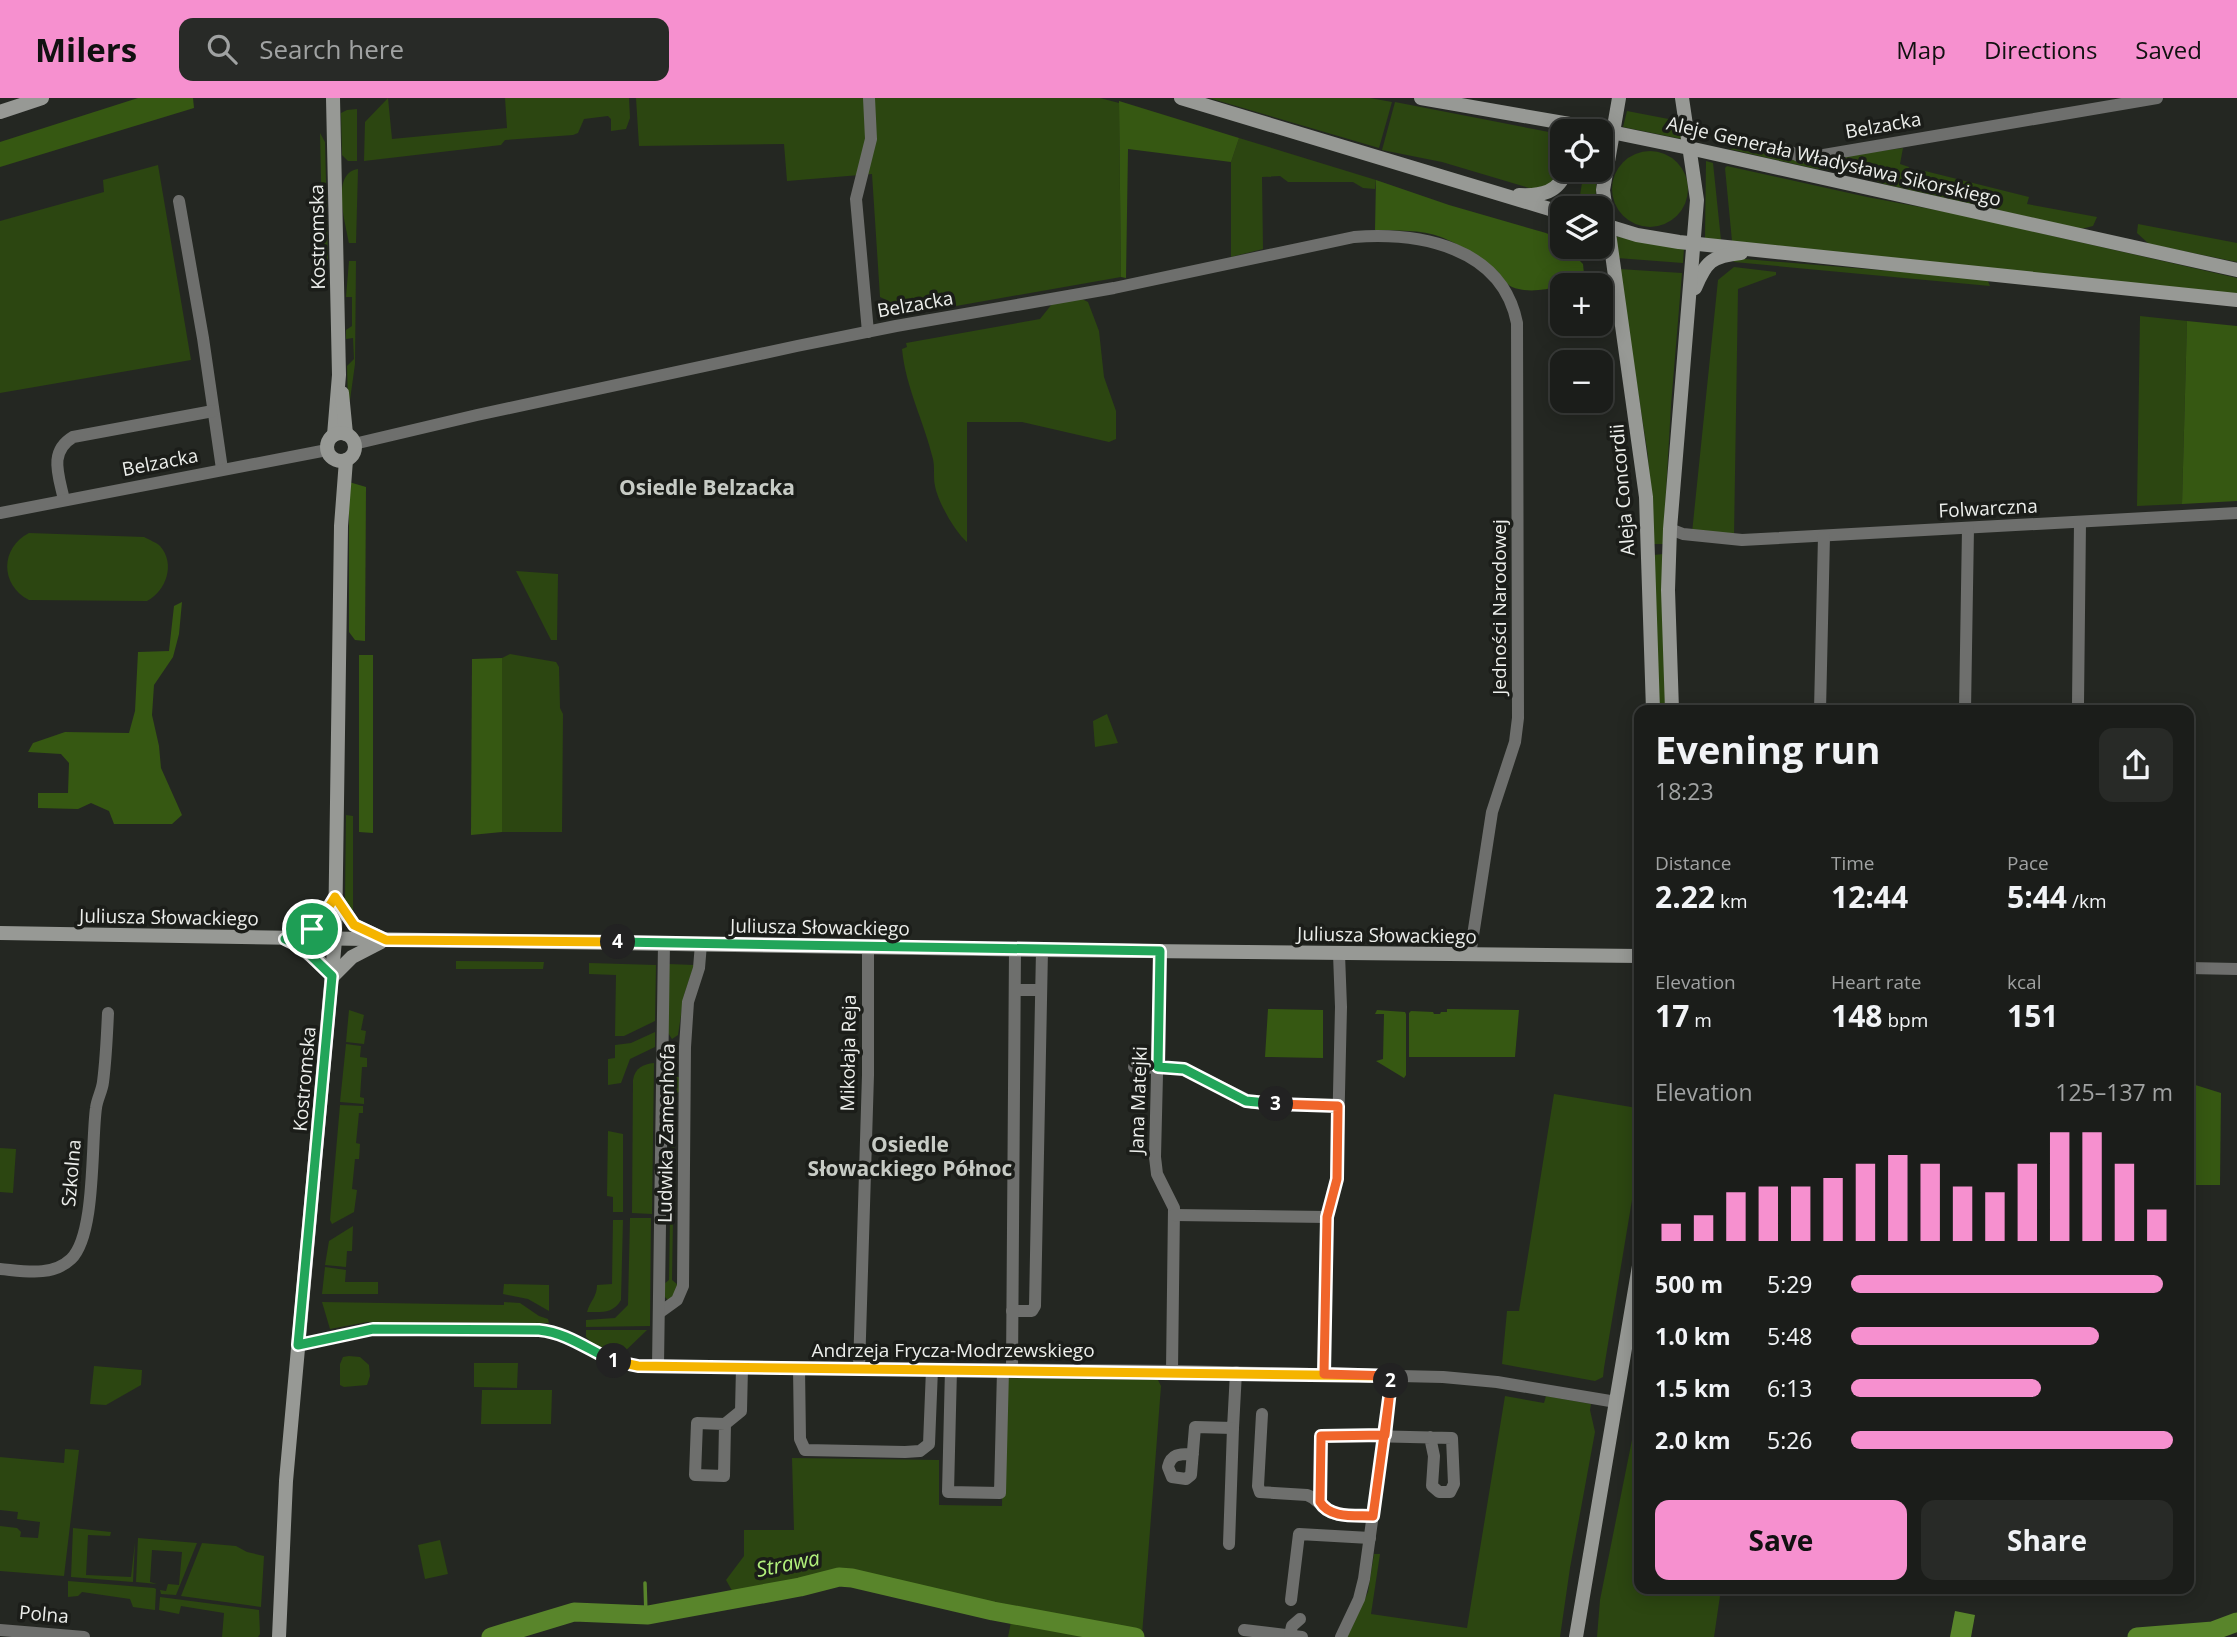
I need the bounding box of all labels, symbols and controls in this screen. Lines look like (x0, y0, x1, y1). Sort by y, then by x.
search box (179, 18, 669, 81)
text: Milers (35, 27, 137, 72)
icon: search (203, 30, 241, 68)
text: Search here (259, 31, 404, 67)
text: Map (1896, 33, 1946, 66)
text: Directions (1984, 33, 2097, 66)
text: Saved (2135, 33, 2202, 66)
street label: Belzacka (1843, 106, 1923, 144)
street label: Aleje Generała Władysława Sikorskiego (1664, 110, 2004, 212)
map controls (1550, 119, 1613, 413)
button: locate (1550, 119, 1613, 182)
street label: Kostromska (303, 184, 331, 290)
button: layers (1550, 196, 1613, 259)
button: + (1550, 273, 1613, 336)
street label: Belzacka (875, 285, 955, 323)
button: − (1550, 350, 1613, 413)
street label: Aleja Concordii (1603, 423, 1641, 557)
street label: Belzacka (120, 442, 200, 482)
district label: Osiedle Belzacka (619, 473, 795, 501)
street label: Folwarczna (1938, 492, 2038, 524)
street label: Jedności Narodowej (1486, 519, 1512, 697)
text: Evening run (1655, 723, 1880, 775)
button: share (2099, 728, 2173, 802)
text: 18:23 (1655, 775, 1714, 807)
text: Distance (1655, 850, 1731, 876)
text: Time (1831, 850, 1875, 876)
text: Pace (2007, 850, 2049, 876)
text: 2.22 (1655, 876, 1715, 917)
text: 12:44 (1831, 876, 1908, 917)
text: 5:44 (2007, 876, 2067, 917)
text: km (1715, 888, 1748, 914)
text: /km (2067, 888, 2107, 914)
pin (282, 899, 342, 959)
street label: Juliusza Słowackiego (77, 902, 259, 932)
icon: arrive (293, 910, 331, 948)
street label: Juliusza Słowackiego (728, 912, 910, 942)
street label: Juliusza Słowackiego (1295, 920, 1477, 950)
pin: 4 (600, 924, 636, 960)
text: 4 (612, 928, 623, 954)
text: Elevation (1655, 969, 1736, 995)
text: Heart rate (1831, 969, 1921, 995)
text: kcal (2007, 969, 2041, 995)
street label: Mikołaja Reja (834, 994, 862, 1112)
text: 17 (1655, 995, 1689, 1036)
text: 148 (1831, 995, 1882, 1036)
text: 151 (2007, 995, 2058, 1036)
text: m (1689, 1007, 1712, 1033)
text: bpm (1882, 1007, 1928, 1033)
street label: Kostromska (286, 1025, 322, 1133)
street label: Ludwika Zamenhofa (651, 1043, 681, 1223)
street label: Jana Matejki (1123, 1046, 1153, 1156)
text: Elevation (1655, 1076, 1753, 1108)
text: 125–137 m (2055, 1076, 2173, 1108)
pin: 3 (1258, 1086, 1294, 1122)
text: 3 (1270, 1090, 1281, 1116)
district label: Osiedle Słowackiego Północ (808, 1130, 1013, 1182)
street label: Szkolna (55, 1138, 87, 1208)
text: 500 m (1655, 1268, 1723, 1300)
text: 5:29 (1767, 1268, 1813, 1300)
text: 1.0 km (1655, 1320, 1731, 1352)
text: 5:48 (1767, 1320, 1813, 1352)
street label: Andrzeja Frycza-Modrzewskiego (811, 1337, 1095, 1363)
pin: 1 (596, 1344, 632, 1378)
text: 1 (608, 1347, 619, 1373)
pin: 2 (1374, 1364, 1408, 1398)
text: 2 (1385, 1367, 1396, 1393)
text: 1.5 km (1655, 1372, 1731, 1404)
text: 6:13 (1767, 1372, 1813, 1404)
text: 2.0 km (1655, 1424, 1731, 1456)
text: 5:26 (1767, 1424, 1813, 1456)
button: Save (1655, 1500, 1907, 1580)
button: Share (1921, 1500, 2173, 1580)
water label: Strawa (753, 1543, 822, 1583)
street label: Polna (18, 1599, 70, 1629)

